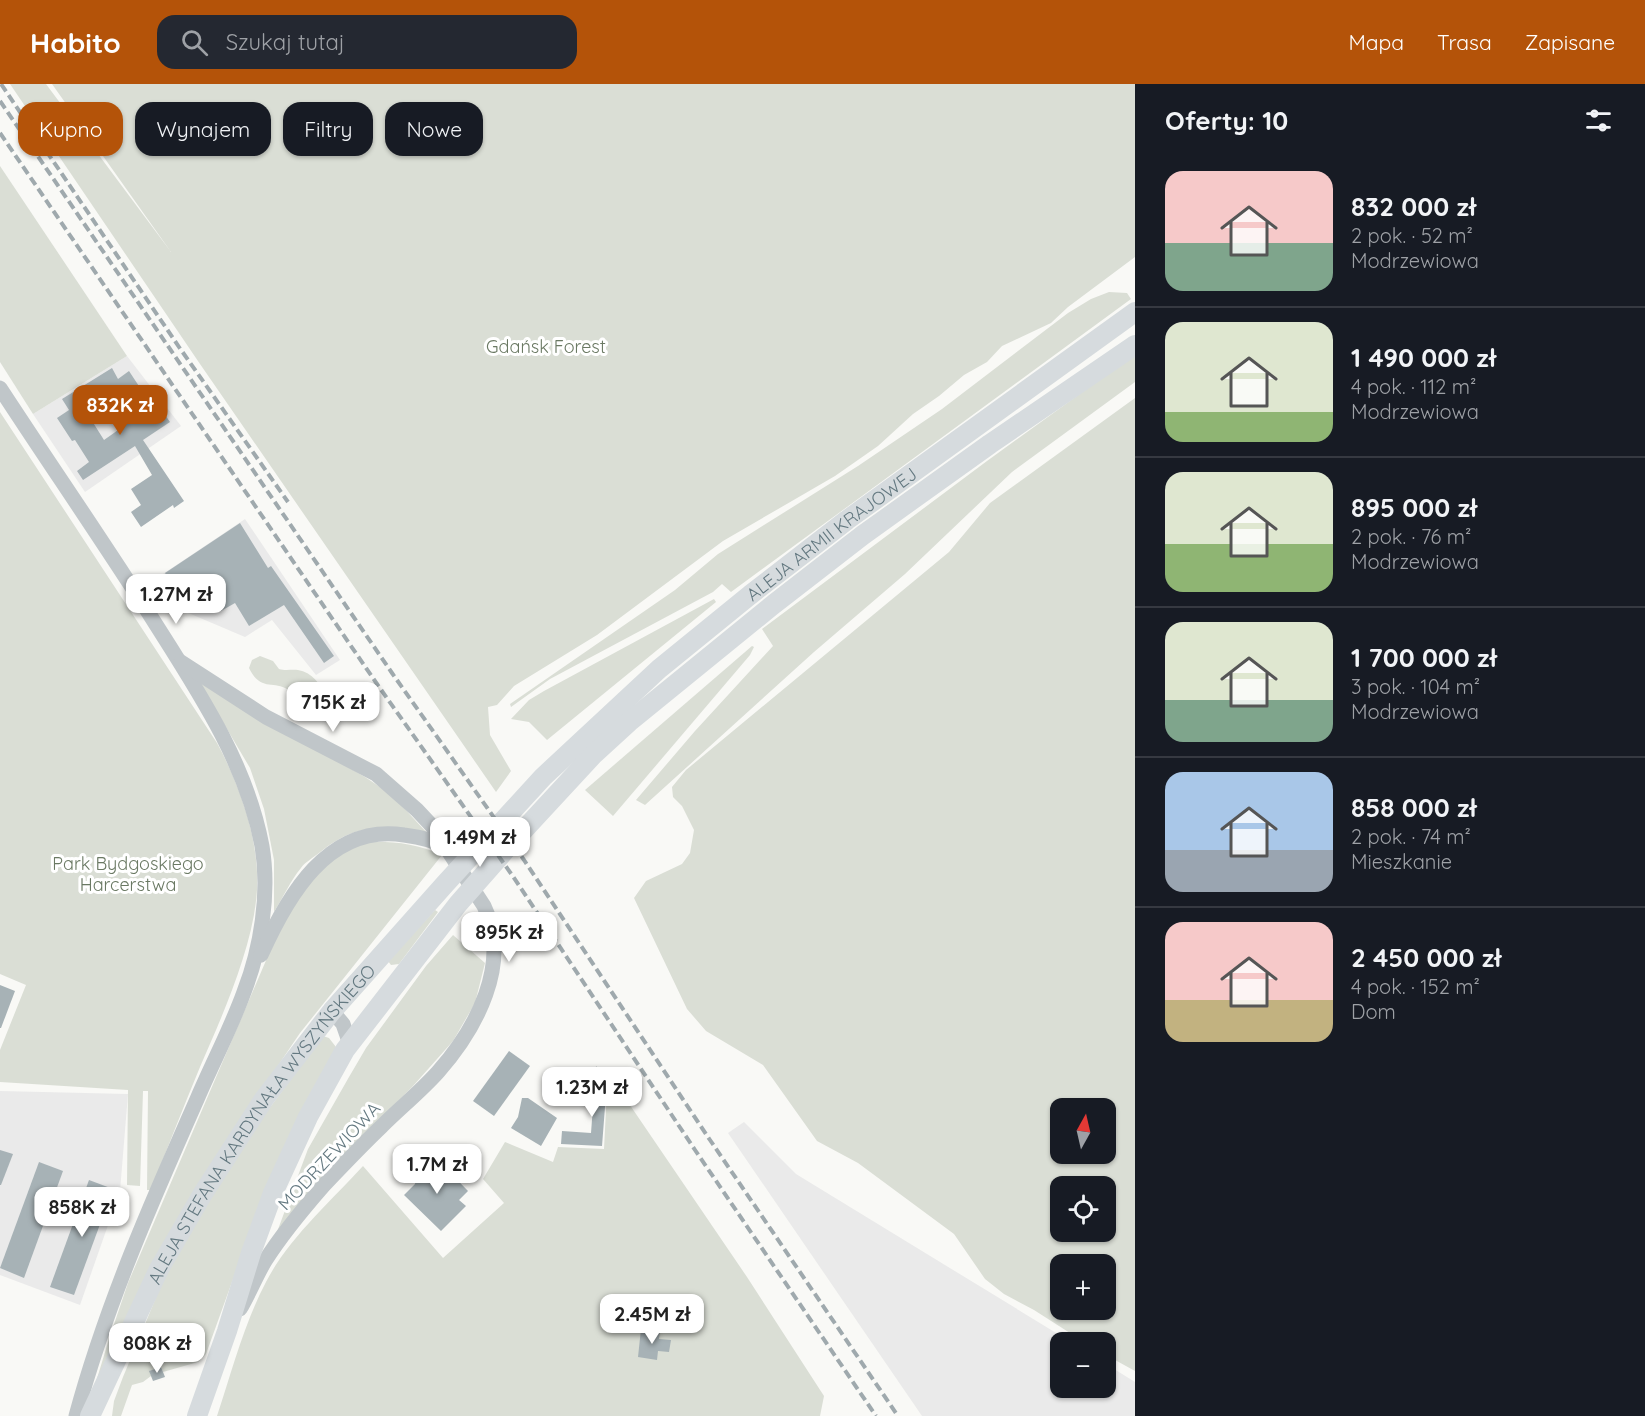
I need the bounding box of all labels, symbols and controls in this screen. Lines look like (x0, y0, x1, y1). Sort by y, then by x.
search box (157, 15, 577, 69)
text: Habito (30, 25, 121, 60)
icon: search (178, 26, 211, 59)
text: Szukaj tutaj (226, 28, 345, 56)
text: Mapa (1349, 29, 1404, 55)
text: Trasa (1437, 29, 1492, 55)
text: Zapisane (1525, 29, 1615, 55)
chip: Kupno (18, 102, 123, 156)
chip: Wynajem (135, 102, 271, 156)
chip: Filtry (283, 102, 373, 156)
chip: Nowe (385, 102, 483, 156)
text: Oferty: 10 (1165, 104, 1288, 137)
icon: filters (1582, 104, 1615, 137)
text: 832 000 zł (1351, 190, 1476, 223)
icon: home (1213, 195, 1285, 267)
text: 2 pok. · 52 m² (1351, 223, 1473, 248)
text: Modrzewiowa (1351, 248, 1479, 273)
park label: Gdańsk Forest (486, 335, 606, 358)
text: 1 490 000 zł (1351, 341, 1496, 374)
icon: home (1213, 346, 1285, 418)
text: 4 pok. · 112 m² (1351, 374, 1476, 399)
pin: 832K zł (65, 385, 175, 436)
text: 832K zł (87, 392, 153, 417)
text: Modrzewiowa (1351, 399, 1479, 424)
street label: ALEJA ARMII KRAJOWEJ (741, 462, 921, 606)
text: 895 000 zł (1351, 491, 1477, 524)
icon: home (1213, 496, 1285, 568)
text: 2 pok. · 76 m² (1351, 524, 1471, 549)
text: Modrzewiowa (1351, 549, 1479, 574)
pin: 1.27M zł (114, 574, 238, 625)
text: 1.27M zł (140, 581, 212, 606)
text: 1 700 000 zł (1351, 641, 1497, 674)
icon: home (1213, 646, 1285, 718)
text: 3 pok. · 104 m² (1351, 674, 1480, 699)
pin: 715K zł (278, 682, 388, 733)
text: 715K zł (301, 689, 365, 714)
text: Modrzewiowa (1351, 699, 1479, 724)
text: 858 000 zł (1351, 791, 1477, 824)
icon: home (1213, 796, 1285, 868)
pin: 1.49M zł (418, 817, 542, 868)
text: 1.49M zł (444, 824, 516, 849)
text: 2 pok. · 74 m² (1351, 824, 1471, 849)
text: Mieszkanie (1351, 849, 1452, 874)
park label: Park Bydgoskiego Harcerstwa (52, 852, 204, 896)
pin: 895K zł (454, 912, 564, 963)
text: 895K zł (475, 919, 543, 944)
text: 2 450 000 zł (1351, 941, 1501, 974)
icon: home (1213, 946, 1285, 1018)
street label: ALEJA STEFANA KARDYNAŁA WYSZYŃSKIEGO (142, 959, 380, 1288)
text: 4 pok. · 152 m² (1351, 974, 1480, 999)
text: Dom (1351, 999, 1396, 1024)
pin: 1.23M zł (530, 1067, 654, 1118)
text: 1.23M zł (556, 1074, 628, 1099)
street label: MODRZEWIOWA (273, 1097, 385, 1215)
north arrow (1050, 1098, 1116, 1164)
map controls (1050, 1098, 1116, 1398)
pin: 1.7M zł (382, 1144, 492, 1195)
text: 1.7M zł (407, 1151, 467, 1176)
button: locate (1050, 1176, 1116, 1242)
pin: 858K zł (27, 1187, 137, 1238)
text: 858K zł (48, 1194, 116, 1219)
button: + (1050, 1254, 1116, 1320)
pin: 2.45M zł (590, 1294, 714, 1345)
text: 2.45M zł (614, 1301, 690, 1326)
pin: 808K zł (102, 1323, 212, 1374)
text: 808K zł (123, 1330, 191, 1355)
button: − (1050, 1332, 1116, 1398)

